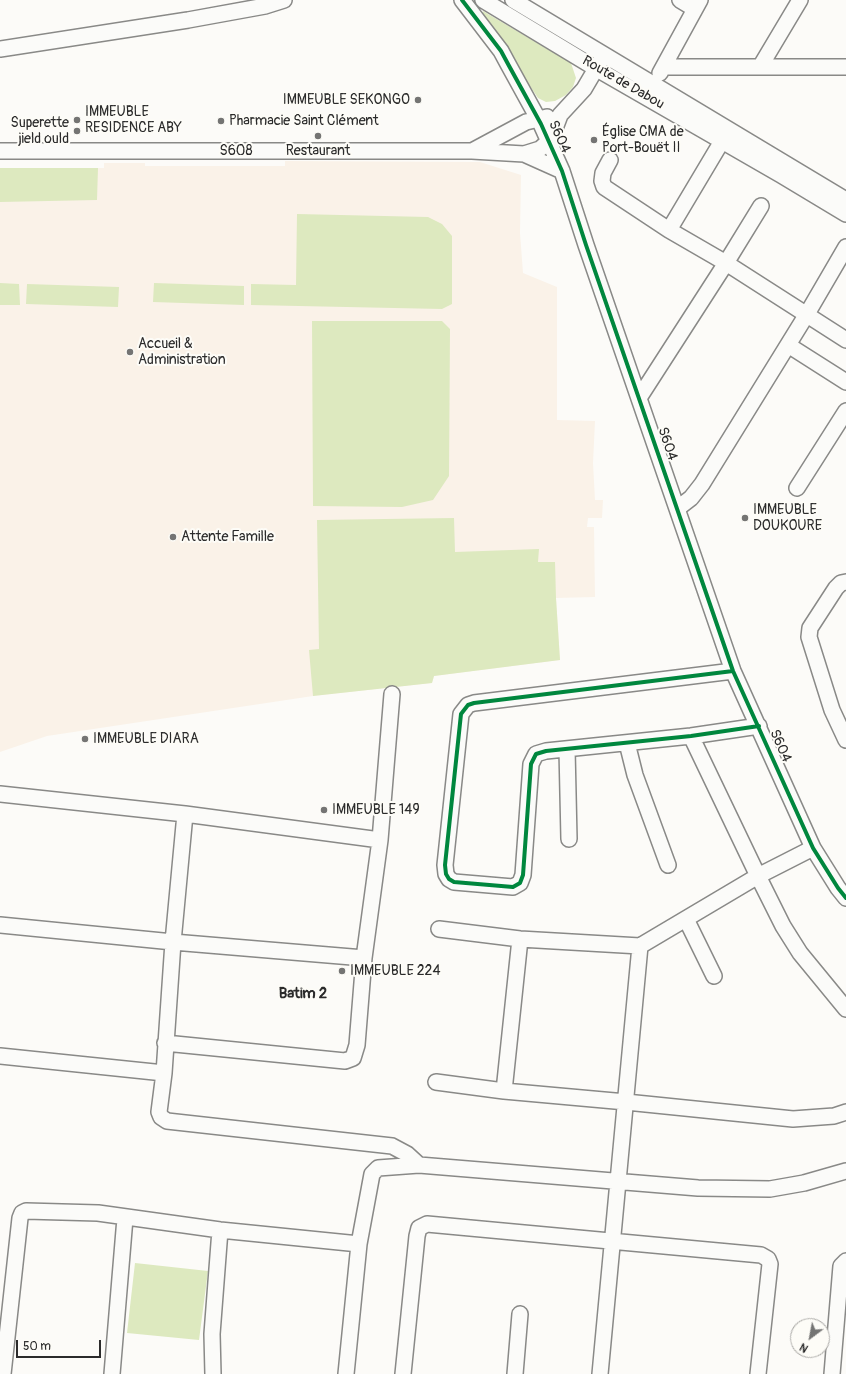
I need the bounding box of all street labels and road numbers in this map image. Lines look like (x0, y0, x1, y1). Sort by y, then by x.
street label: Route de Dabou (579, 53, 667, 113)
street label: S604 (544, 118, 574, 156)
street label: S608 (220, 143, 252, 159)
street label: S604 (654, 425, 680, 463)
street label: S604 (765, 727, 795, 765)

